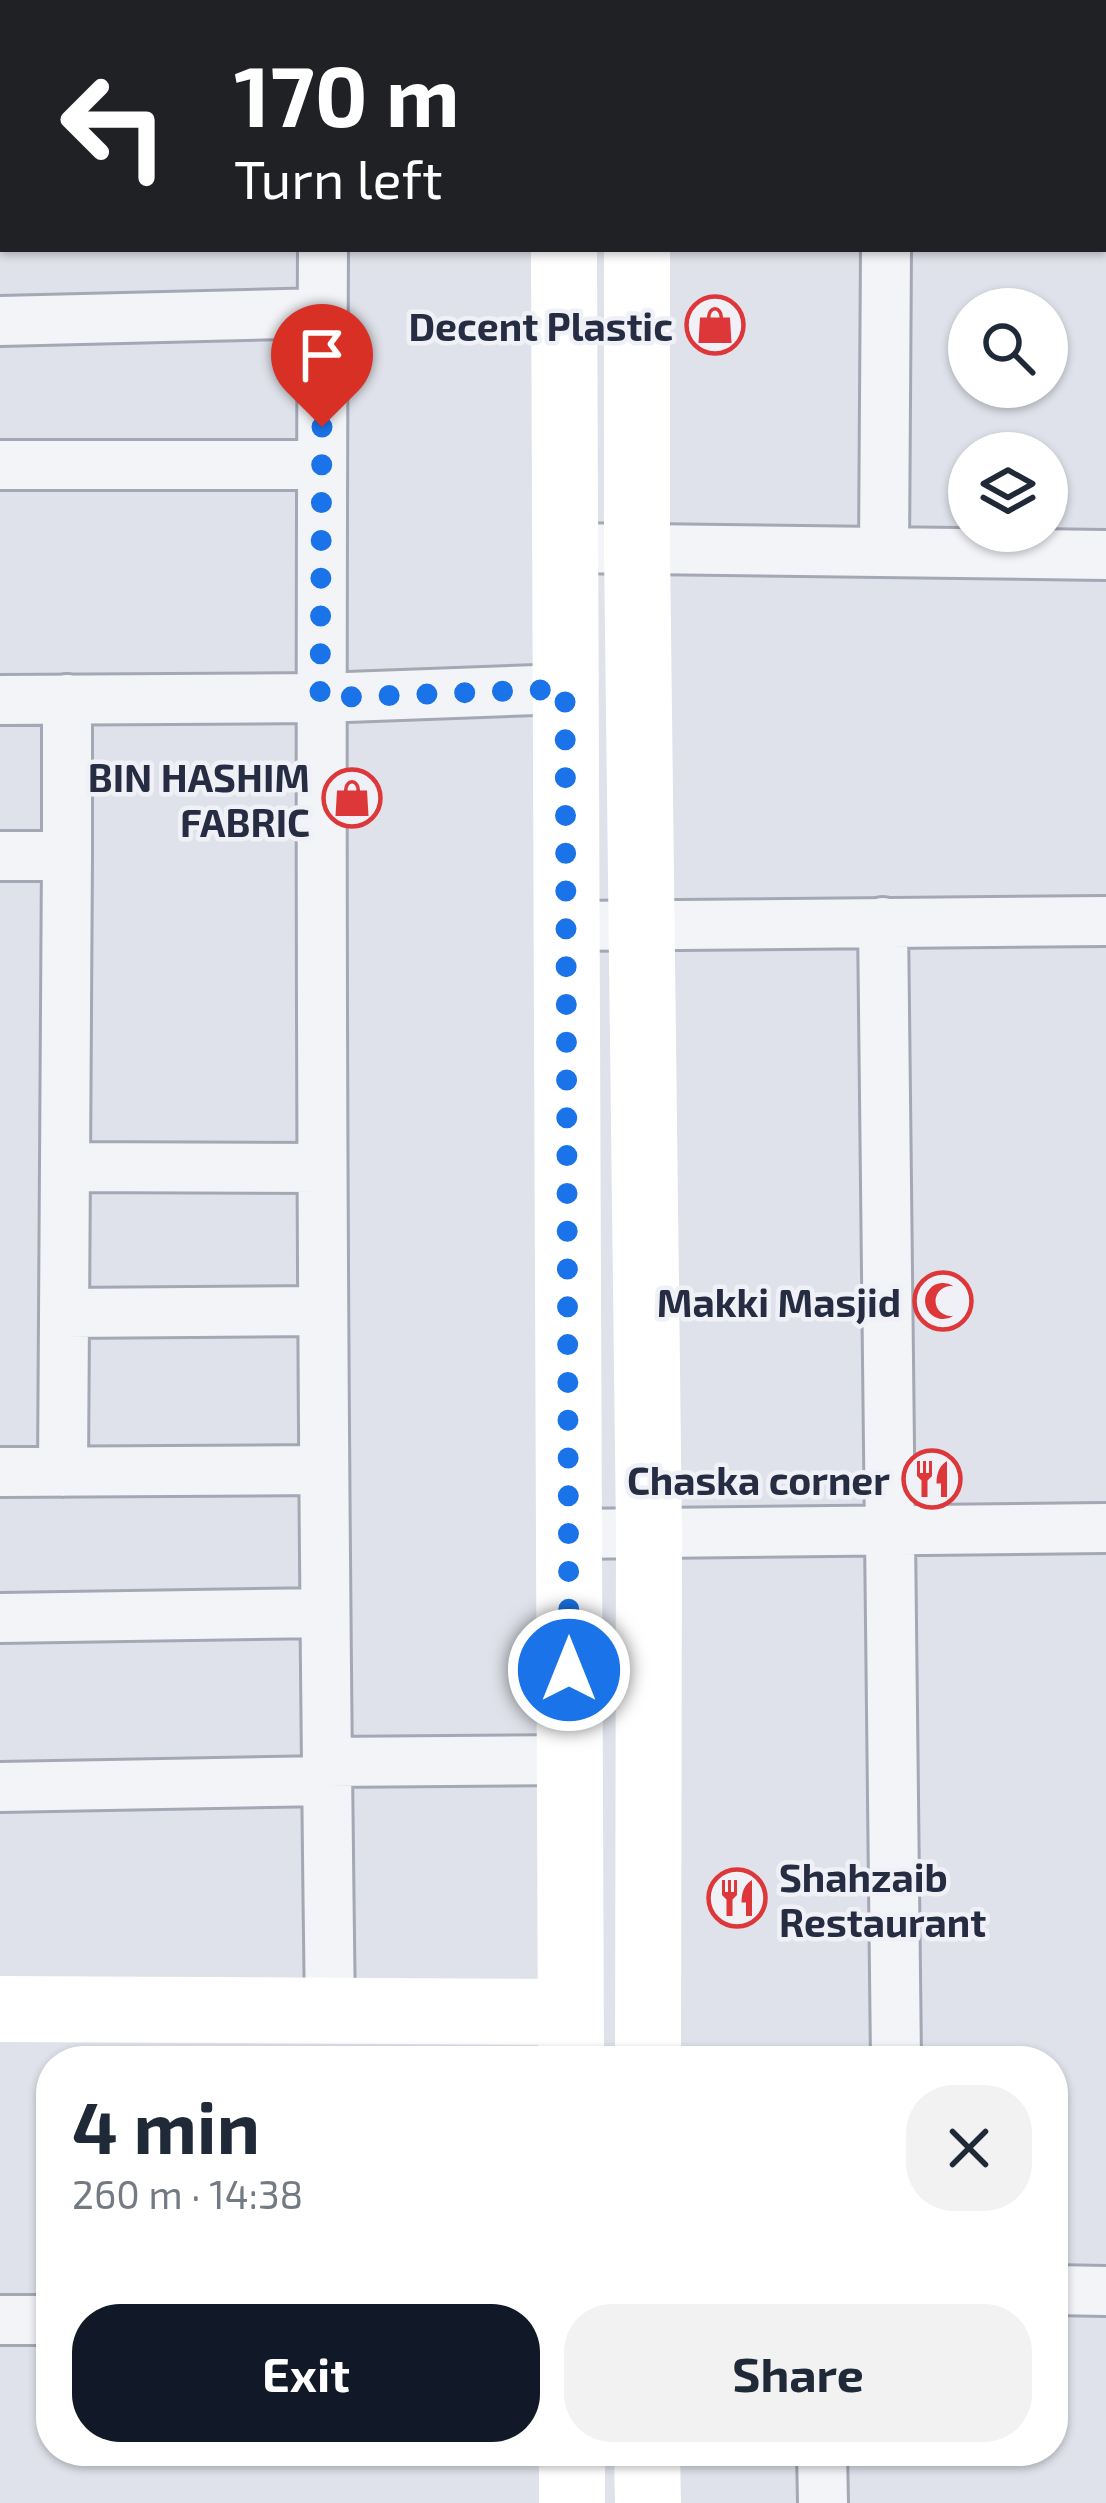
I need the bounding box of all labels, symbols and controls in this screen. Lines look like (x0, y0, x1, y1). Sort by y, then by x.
text: 170 m (234, 43, 460, 144)
icon: left (36, 48, 192, 204)
text: Turn left (234, 145, 443, 210)
map controls (948, 288, 1068, 552)
button: search (948, 288, 1068, 408)
shop icon: Decent Plastic (684, 294, 746, 356)
place label: Decent Plastic (408, 302, 673, 349)
pin (271, 304, 373, 427)
icon: arrive (289, 322, 355, 388)
button: layers (948, 432, 1068, 552)
place label: BIN HASHIM FABRIC (88, 753, 310, 845)
shop icon: BIN HASHIM FABRIC (321, 767, 383, 829)
mosque icon: Makki Masjid (912, 1270, 974, 1332)
place label: Makki Masjid (657, 1278, 901, 1325)
restaurant icon: Chaska corner (901, 1448, 963, 1510)
place label: Chaska corner (627, 1456, 890, 1503)
position arrow (506, 1607, 632, 1733)
place label: Shahzaib Restaurant (779, 1853, 986, 1945)
restaurant icon: Shahzaib Restaurant (706, 1867, 768, 1929)
text: 4 min (72, 2082, 260, 2168)
button: close (906, 2085, 1032, 2211)
text: 260 m · 14:38 (72, 2170, 303, 2217)
button: Exit (72, 2304, 540, 2442)
button: Share (564, 2304, 1032, 2442)

